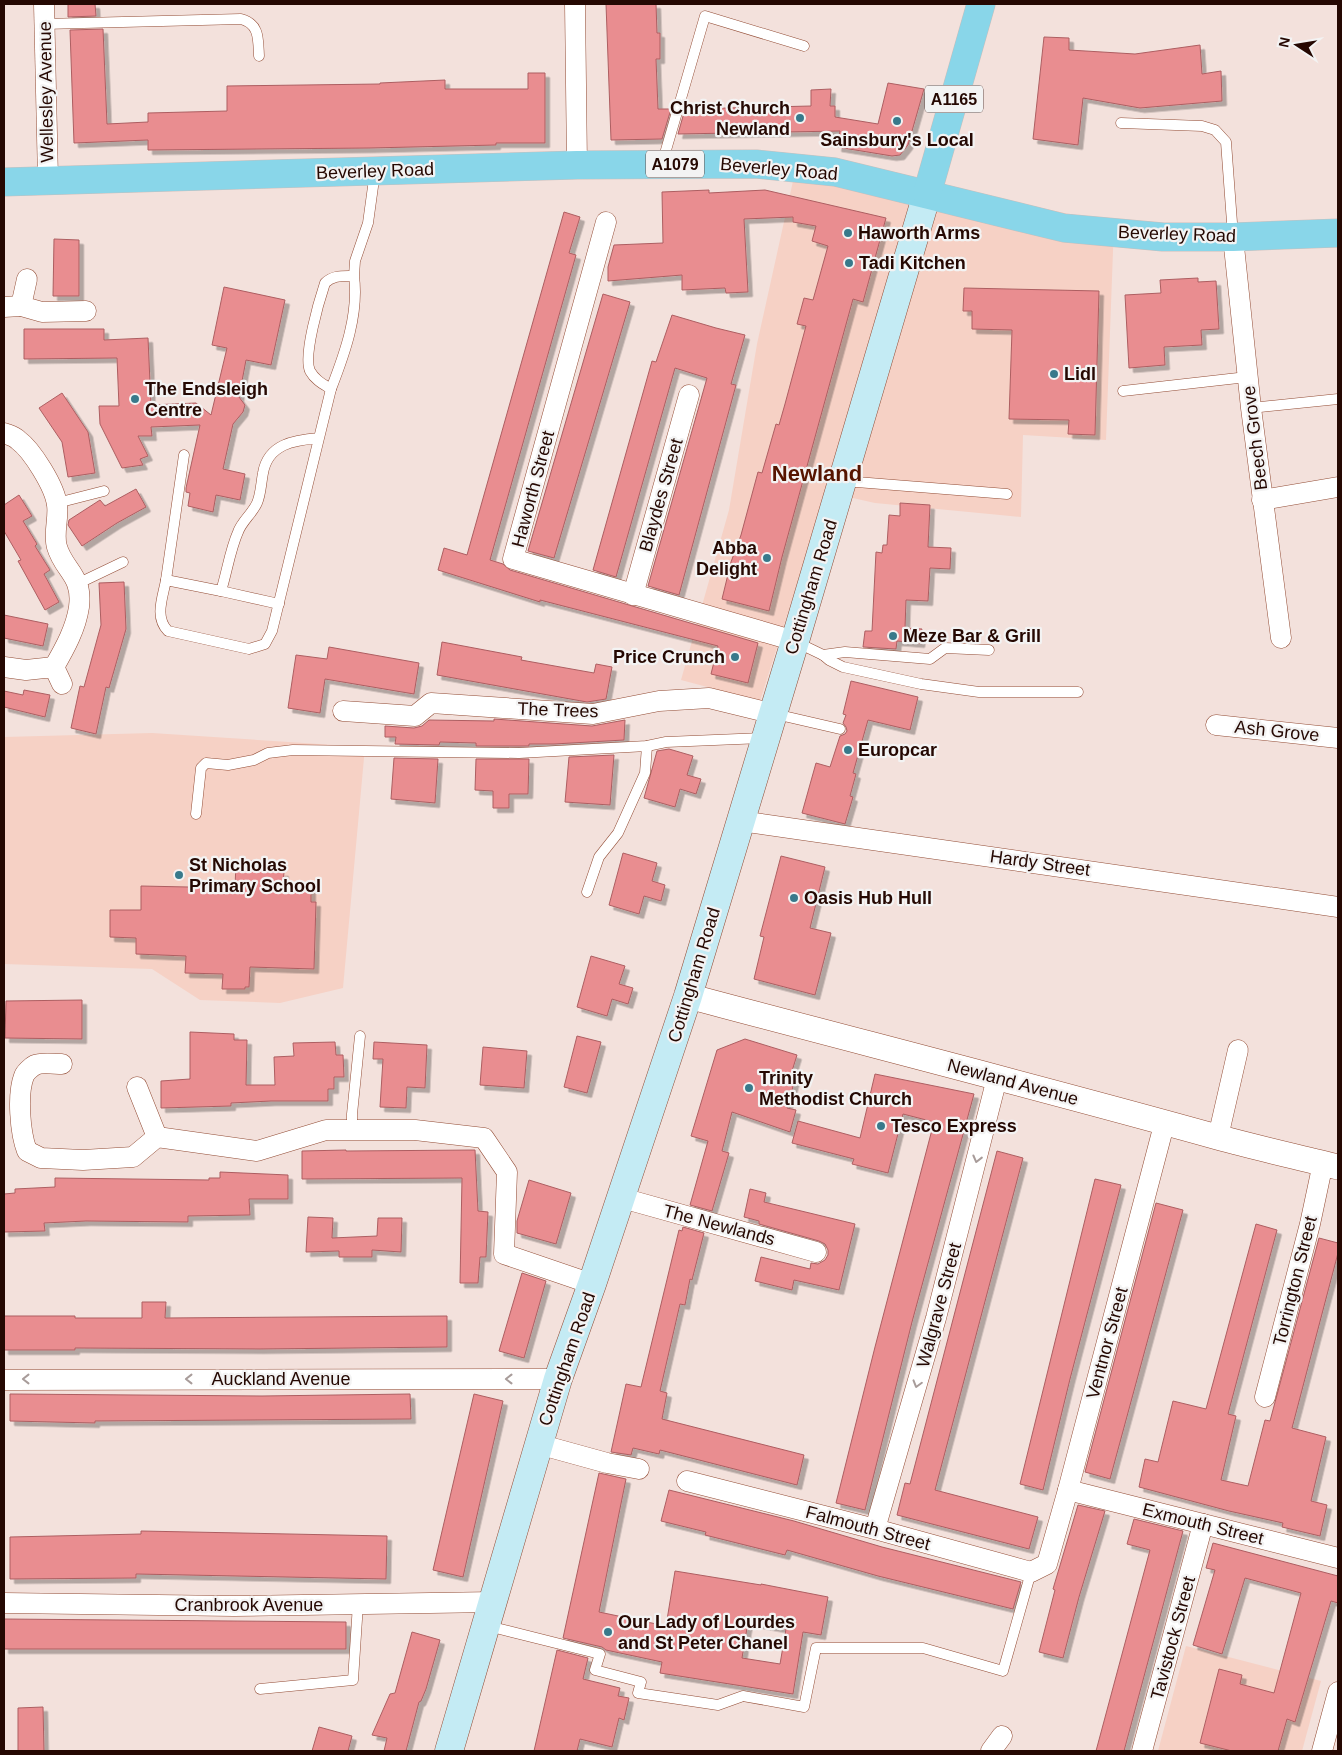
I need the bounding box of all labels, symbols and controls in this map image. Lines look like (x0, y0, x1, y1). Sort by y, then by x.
north arrow (1272, 20, 1322, 70)
street label: Wellesley Avenue (35, 21, 57, 163)
text: N (1275, 36, 1293, 49)
road number: A1165 (925, 86, 983, 112)
place label: Christ Church Newland (670, 98, 790, 139)
marker: Christ Church Newland (794, 112, 806, 124)
marker: Sainsbury's Local (891, 115, 903, 127)
place label: Sainsbury's Local (820, 130, 974, 150)
road number: A1079 (646, 150, 704, 178)
street label: Beverley Road (719, 154, 839, 184)
street label: Beverley Road (316, 159, 434, 183)
street label: Beverley Road (1118, 222, 1236, 246)
place label: Haworth Arms (858, 223, 980, 243)
marker: Haworth Arms (842, 227, 854, 239)
place label: Tadi Kitchen (859, 253, 966, 273)
marker: Tadi Kitchen (843, 257, 855, 269)
place label: Lidl (1064, 364, 1096, 384)
marker: Lidl (1048, 368, 1060, 380)
place label: The Endsleigh Centre (145, 379, 268, 420)
street label: Beech Grove (1239, 385, 1271, 491)
marker: The Endsleigh Centre (129, 393, 141, 405)
street label: Haworth Street (508, 428, 558, 550)
street label: Blaydes Street (635, 436, 687, 554)
district label: Newland (772, 461, 862, 486)
street label: Cottingham Road (781, 517, 841, 657)
place label: Abba Delight (696, 538, 758, 579)
marker: Abba Delight (761, 552, 773, 564)
place label: Meze Bar & Grill (903, 626, 1041, 646)
marker: Meze Bar & Grill (887, 630, 899, 642)
place label: Price Crunch (613, 647, 725, 667)
marker: Price Crunch (729, 651, 741, 663)
street label: The Trees (517, 699, 599, 721)
street label: Ash Grove (1234, 717, 1320, 745)
place label: Europcar (858, 740, 937, 760)
marker: Europcar (842, 744, 854, 756)
street label: Hardy Street (989, 846, 1091, 880)
place label: St Nicholas Primary School (189, 855, 321, 896)
marker: St Nicholas Primary School (173, 869, 185, 881)
place label: Oasis Hub Hull (804, 888, 932, 908)
marker: Oasis Hub Hull (788, 892, 800, 904)
street label: Cottingham Road (664, 905, 724, 1045)
street label: Newland Avenue (945, 1055, 1081, 1109)
place label: Trinity Methodist Church (759, 1068, 912, 1109)
marker: Trinity Methodist Church (743, 1082, 755, 1094)
place label: Tesco Express (891, 1116, 1017, 1136)
marker: Tesco Express (875, 1120, 887, 1132)
one-way arrow (972, 1155, 983, 1164)
street label: The Newlands (661, 1200, 777, 1250)
street label: Torrington Street (1269, 1214, 1321, 1348)
street label: Walgrave Street (913, 1240, 965, 1370)
street label: Ventnor Street (1082, 1285, 1132, 1401)
street label: Cottingham Road (535, 1290, 599, 1428)
street label: Auckland Avenue (212, 1369, 350, 1389)
one-way arrow (22, 1374, 30, 1385)
one-way arrow (185, 1374, 192, 1384)
one-way arrow (505, 1374, 512, 1384)
one-way arrow (912, 1380, 923, 1389)
street label: Exmouth Street (1140, 1499, 1266, 1549)
street label: Falmouth Street (804, 1502, 932, 1554)
street label: Tavistock Street (1147, 1574, 1199, 1702)
street label: Cranbrook Avenue (175, 1595, 323, 1615)
place label: Our Lady of Lourdes and St Peter Chanel (618, 1612, 795, 1653)
marker: Our Lady of Lourdes and St Peter Chanel (602, 1626, 614, 1638)

